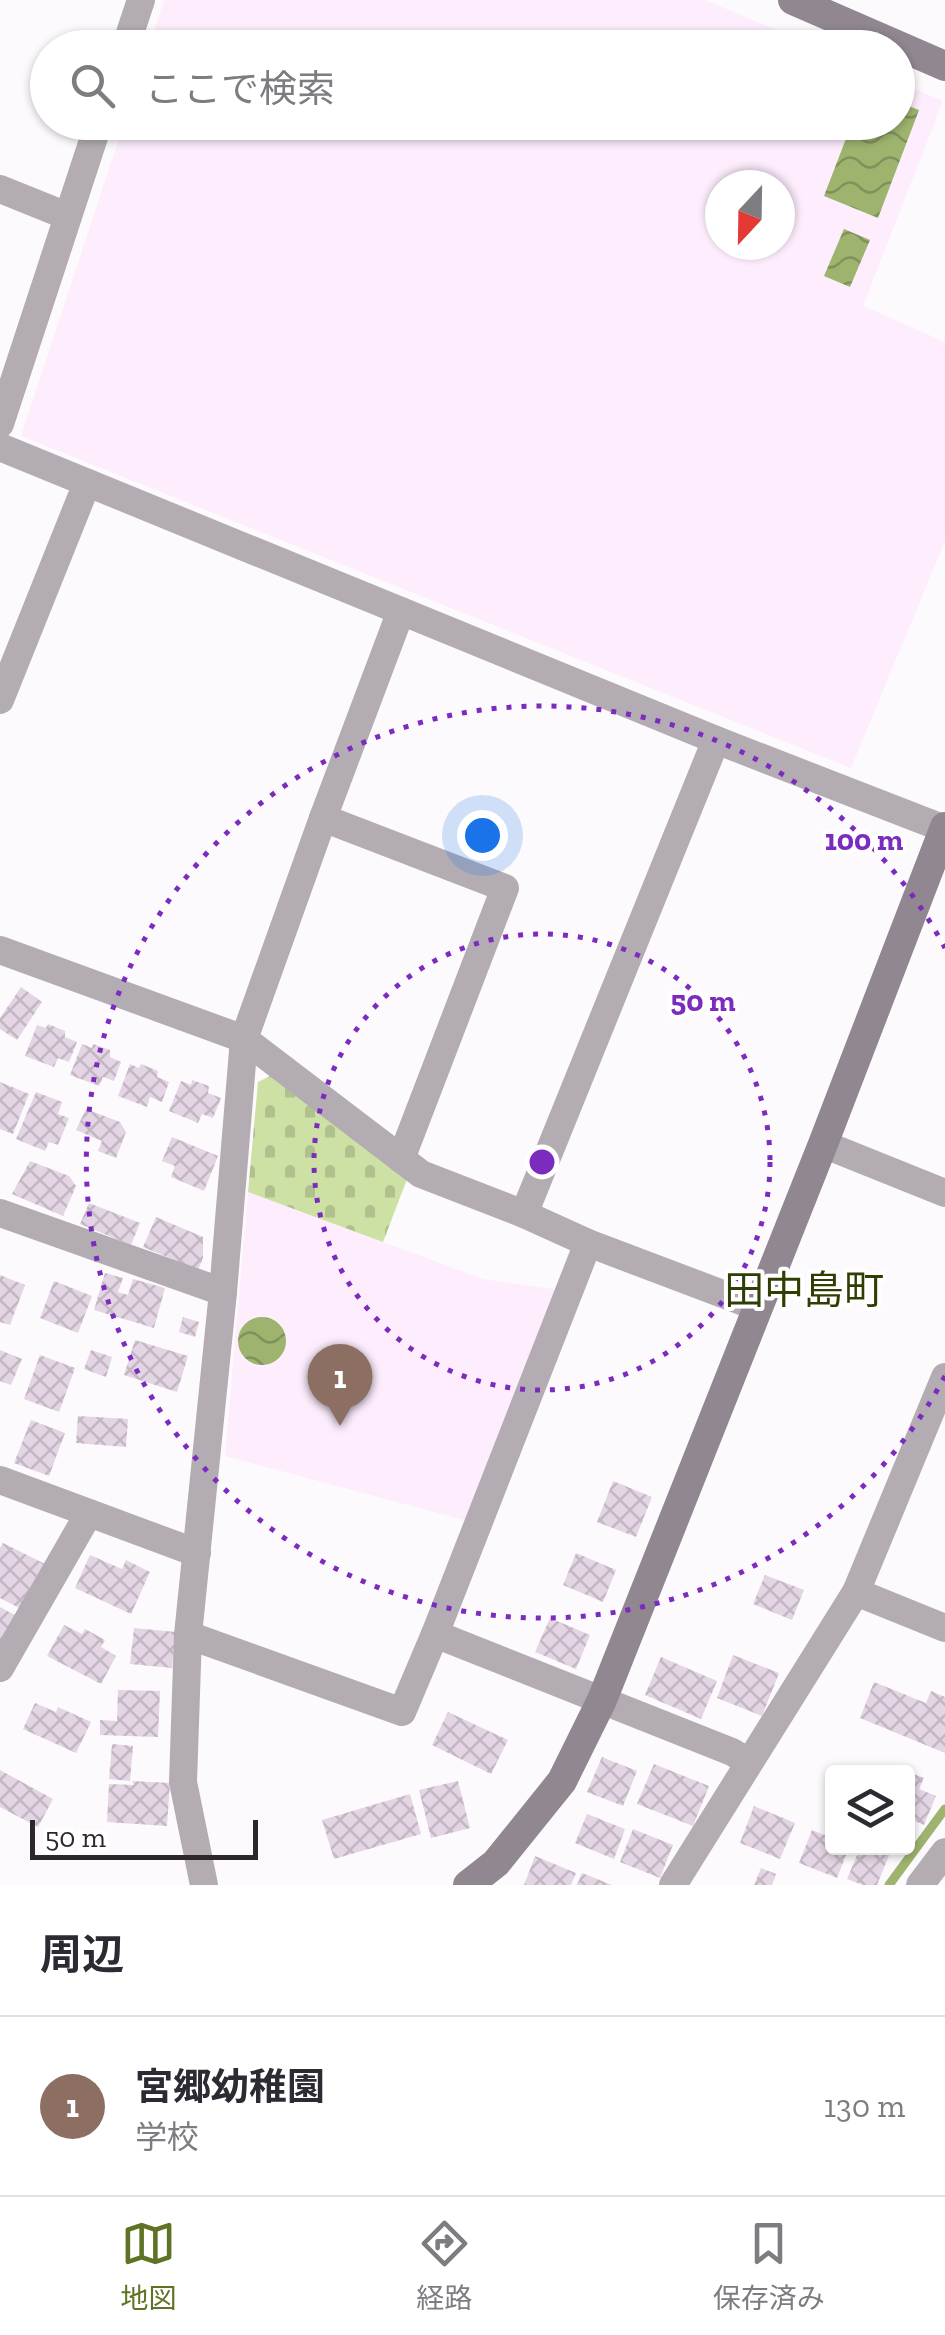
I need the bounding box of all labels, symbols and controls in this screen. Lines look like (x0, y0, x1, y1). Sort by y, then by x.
search box (30, 30, 915, 140)
icon: search (65, 58, 120, 113)
text: ここで検索 (145, 66, 335, 112)
north arrow (705, 170, 795, 260)
your location (457, 810, 508, 861)
text: 100 m (825, 822, 903, 858)
text: 50 m (671, 983, 735, 1019)
centre of rings (524, 1144, 560, 1180)
district label: 田中島町 (724, 1266, 884, 1314)
pin: 1 (308, 1344, 372, 1426)
map controls (825, 1765, 915, 1855)
button: layers (825, 1765, 915, 1855)
scale bar (30, 1815, 258, 1860)
text: 50 m (45, 1821, 106, 1854)
text: 周辺 (40, 1929, 124, 1980)
text: 宮郷幼稚園 (135, 2064, 325, 2110)
text: 1 (66, 2087, 79, 2125)
text: 130 m (824, 2087, 905, 2125)
text: 学校 (135, 2118, 199, 2156)
tab: 地図 (120, 2216, 176, 2316)
tab: 経路 (416, 2216, 473, 2316)
tab: 保存済み (713, 2216, 825, 2316)

